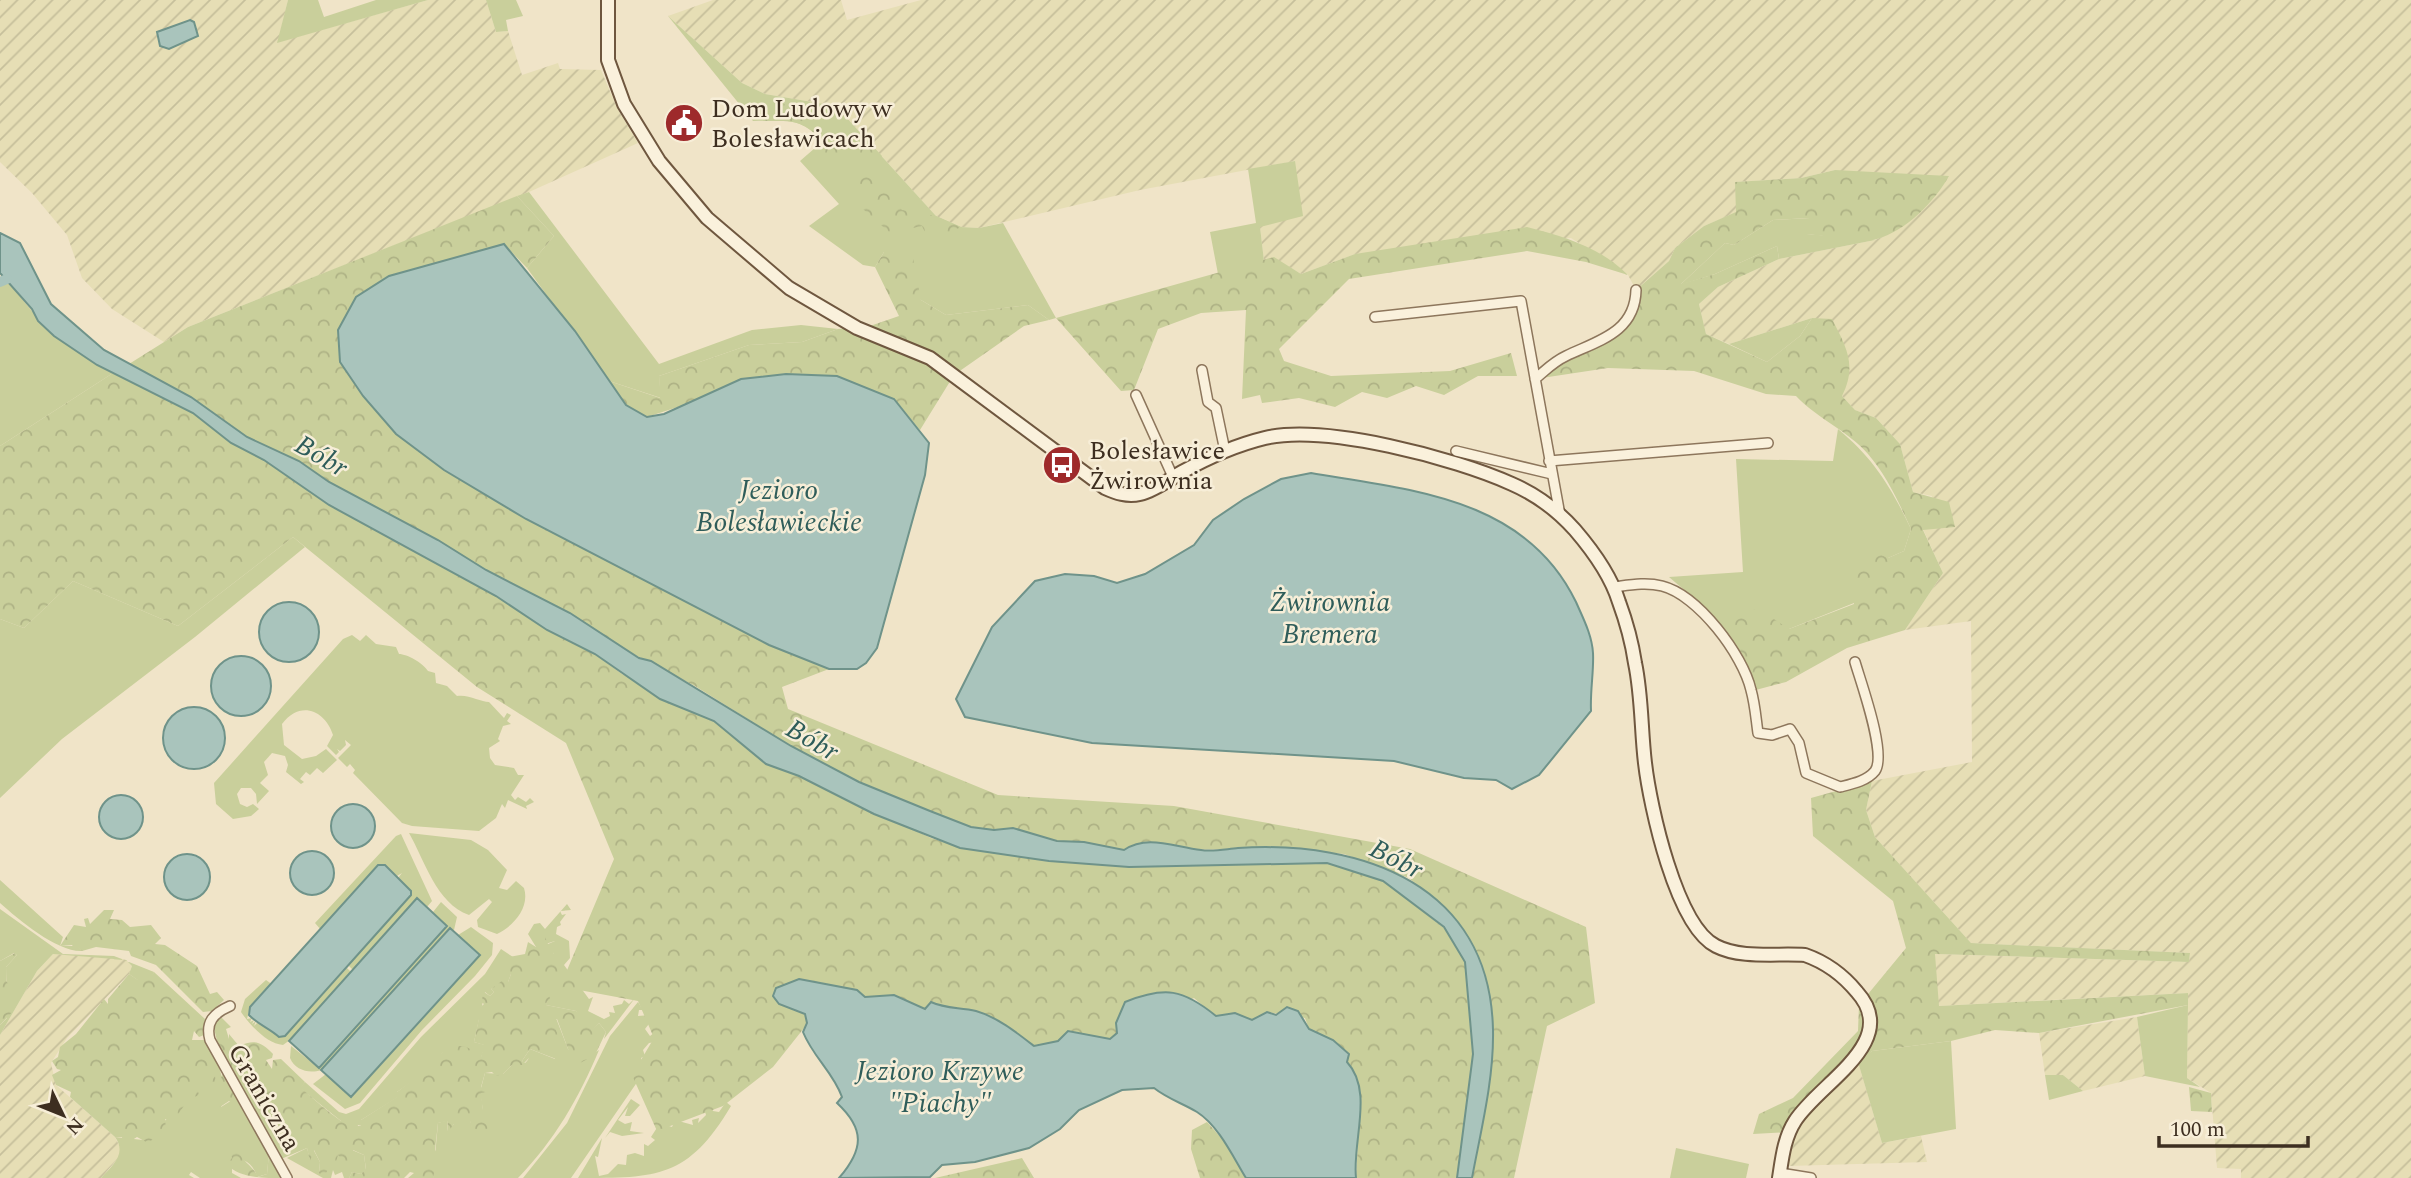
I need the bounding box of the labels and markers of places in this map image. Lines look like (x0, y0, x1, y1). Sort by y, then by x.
place label: Dom Ludowy w Bolesławicach (711, 89, 893, 159)
public building icon: Dom Ludowy w Bolesławicach (663, 102, 705, 144)
place label: Bolesławice Żwirownia (1089, 431, 1225, 501)
bus stop icon: Bolesławice Żwirownia (1041, 444, 1083, 486)

